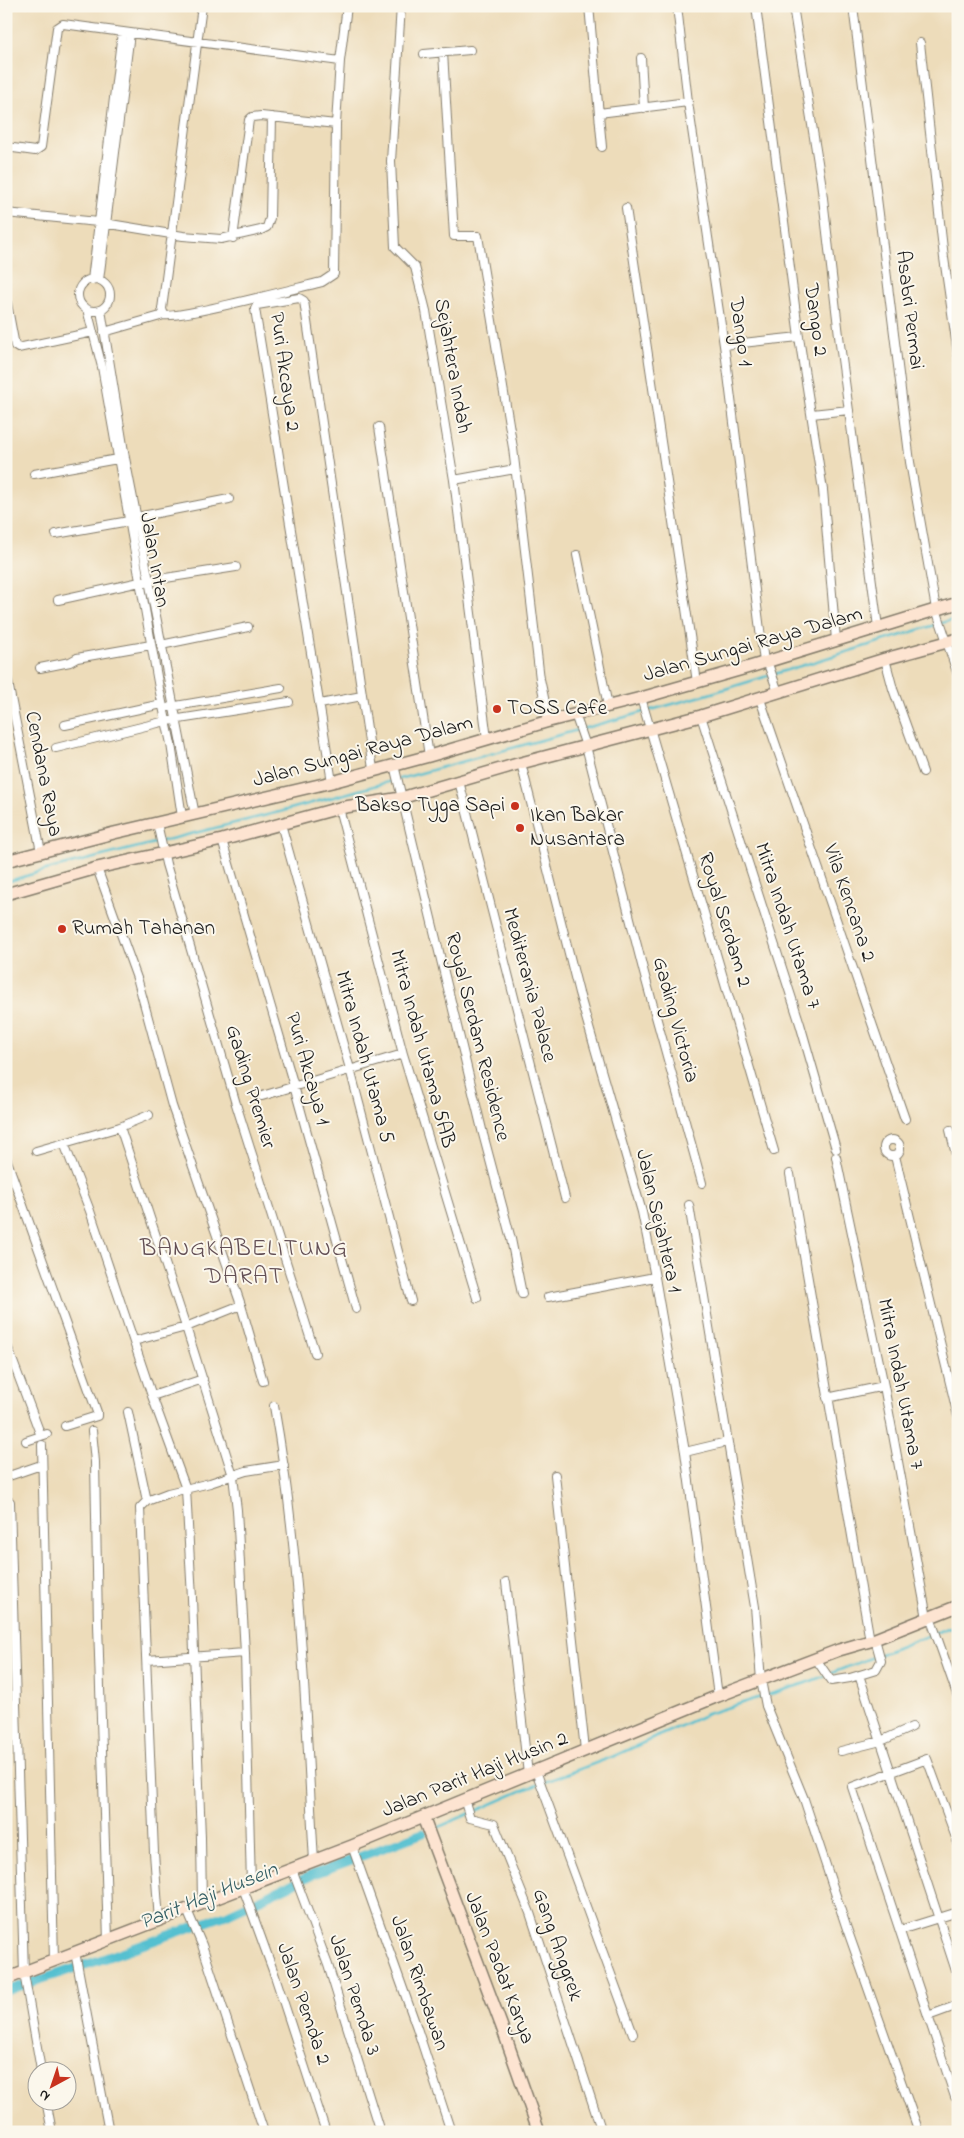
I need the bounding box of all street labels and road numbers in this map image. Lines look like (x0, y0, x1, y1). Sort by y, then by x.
street label: Asabri Permai (887, 249, 931, 371)
street label: Dango 2 (793, 281, 835, 359)
street label: Dango 1 (718, 295, 760, 369)
street label: Sejahtera Indah (425, 296, 479, 436)
street label: Puri Akcaya 2 (259, 311, 307, 434)
street label: Jalan Intan (131, 510, 177, 610)
street label: Jalan Sungai Raya Dalam (640, 599, 867, 693)
street label: Jalan Sungai Raya Dalam (250, 708, 477, 798)
street label: Cendana Raya (14, 709, 70, 840)
street label: Mitra Indah Utama 7 (746, 839, 828, 1013)
street label: Vila Kencana 2 (814, 839, 883, 966)
street label: Royal Serdam 2 (687, 849, 759, 991)
street label: Mediterania Palace (494, 905, 564, 1066)
street label: Royal Serdam Residence (435, 929, 518, 1146)
street label: Mitra Indah Utama 5AB (381, 947, 463, 1151)
street label: Gading Victoria (642, 954, 706, 1087)
street label: Mitra Indah Utama 5 (327, 968, 401, 1146)
street label: Puri Akcaya 1 (275, 1009, 338, 1130)
street label: Gading Premier (215, 1021, 283, 1154)
street label: Jalan Sejahtera 1 (627, 1146, 689, 1296)
street label: Mitra Indah Utama 7 (869, 1296, 931, 1472)
street label: Jalan Parit Haji Husin 2 (377, 1724, 573, 1826)
street label: Gang Anggrek (522, 1885, 590, 2007)
street label: Jalan Padat Karya (454, 1888, 542, 2049)
street label: Jalan Rimbawan (382, 1911, 456, 2055)
street label: Jalan Pemda 3 (320, 1931, 388, 2059)
street label: Jalan Pemda 2 (268, 1939, 338, 2069)

